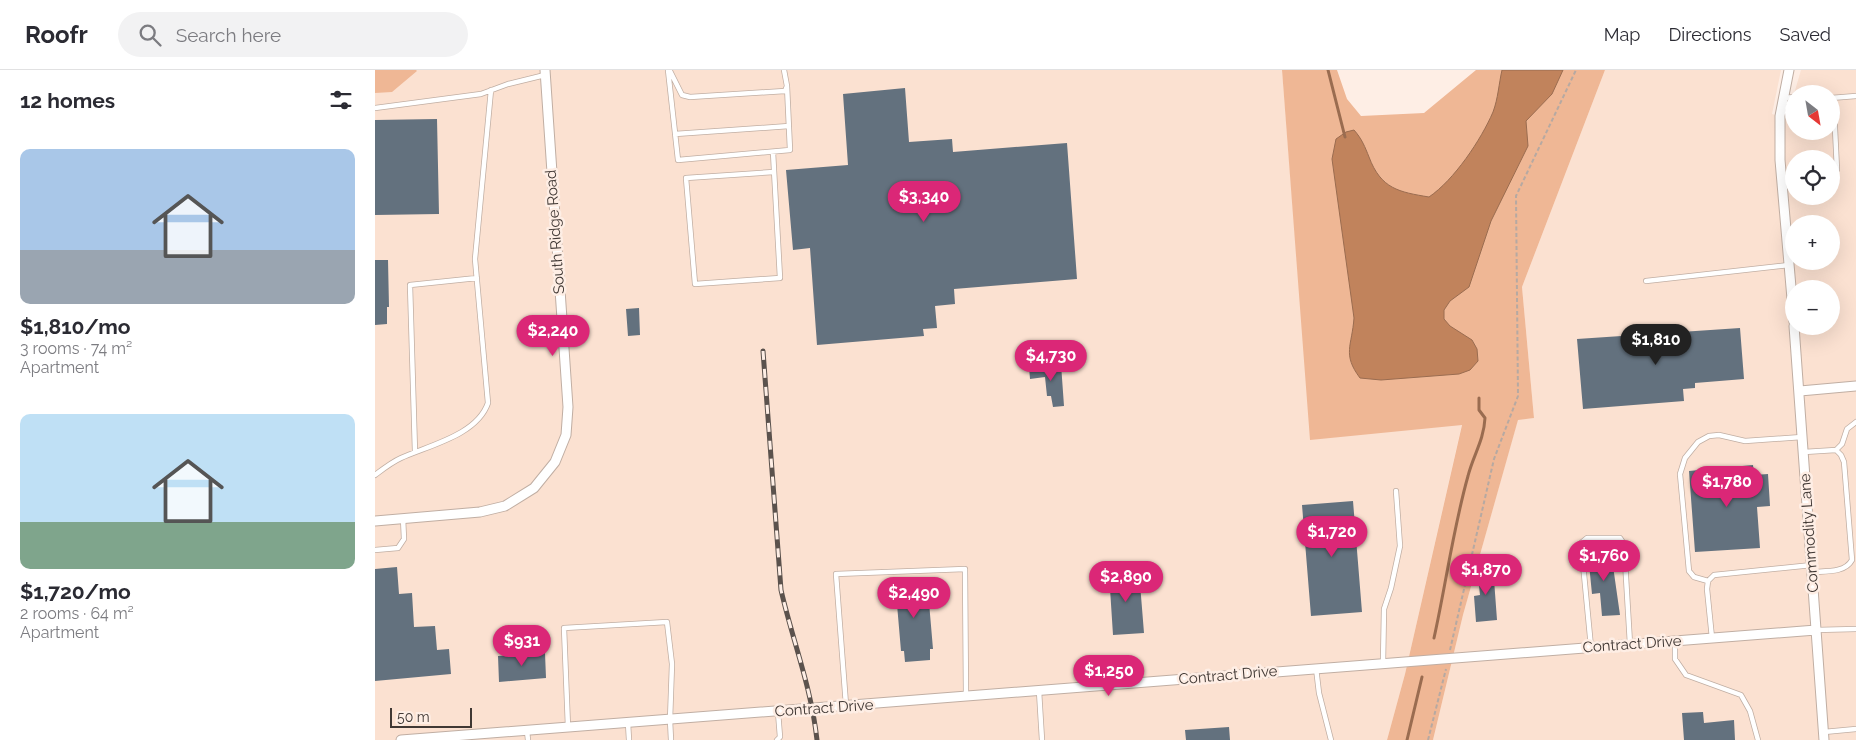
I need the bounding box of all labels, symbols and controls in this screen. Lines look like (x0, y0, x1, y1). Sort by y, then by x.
search box (118, 12, 468, 57)
text: Roofr (25, 20, 88, 49)
icon: search (136, 21, 164, 49)
text: Search here (176, 24, 281, 46)
text: Map (1604, 24, 1640, 45)
text: Directions (1668, 24, 1752, 45)
text: Saved (1780, 24, 1831, 45)
north arrow (1785, 85, 1840, 140)
map controls (1785, 85, 1840, 335)
icon: filters (327, 86, 355, 114)
text: 12 homes (20, 88, 115, 113)
button: locate (1785, 150, 1840, 205)
street label: South Ridge Road (542, 169, 568, 295)
pin: $3,340 (883, 180, 965, 223)
icon: home (143, 181, 233, 271)
text: $3,340 (899, 187, 949, 206)
button: + (1785, 215, 1840, 270)
button: − (1785, 280, 1840, 335)
text: $1,810/mo (20, 314, 131, 339)
pin: $2,240 (512, 314, 594, 357)
text: $2,240 (528, 321, 578, 340)
pin: $1,810 (1615, 324, 1697, 366)
text: $1,810 (1631, 330, 1681, 349)
text: 3 rooms · 74 m² (20, 339, 132, 358)
pin: $4,730 (1010, 340, 1092, 382)
text: $4,730 (1026, 346, 1076, 365)
text: Apartment (20, 358, 99, 377)
icon: home (143, 446, 233, 536)
pin: $1,780 (1686, 466, 1768, 508)
text: $1,780 (1702, 472, 1752, 491)
street label: Commodity Lane (1796, 473, 1822, 593)
pin: $1,720 (1291, 516, 1373, 558)
text: $1,720 (1307, 522, 1357, 541)
pin: $1,760 (1563, 540, 1645, 582)
text: $1,760 (1579, 546, 1629, 565)
pin: $1,870 (1445, 554, 1527, 596)
pin: $2,890 (1085, 560, 1167, 603)
text: $1,870 (1461, 560, 1511, 579)
text: $2,890 (1100, 567, 1152, 586)
pin: $2,490 (873, 576, 955, 619)
text: $1,720/mo (20, 579, 131, 604)
text: $2,490 (888, 583, 940, 602)
text: 2 rooms · 64 m² (20, 604, 134, 623)
text: Apartment (20, 623, 99, 642)
pin: $931 (492, 624, 552, 667)
text: $931 (504, 631, 540, 650)
street label: Contract Drive (1582, 632, 1682, 656)
pin: $1,250 (1068, 654, 1150, 697)
text: $1,250 (1084, 661, 1134, 680)
street label: Contract Drive (1178, 662, 1278, 688)
street label: Contract Drive (774, 696, 874, 720)
scale bar (390, 705, 473, 728)
text: 50 m (397, 709, 430, 725)

